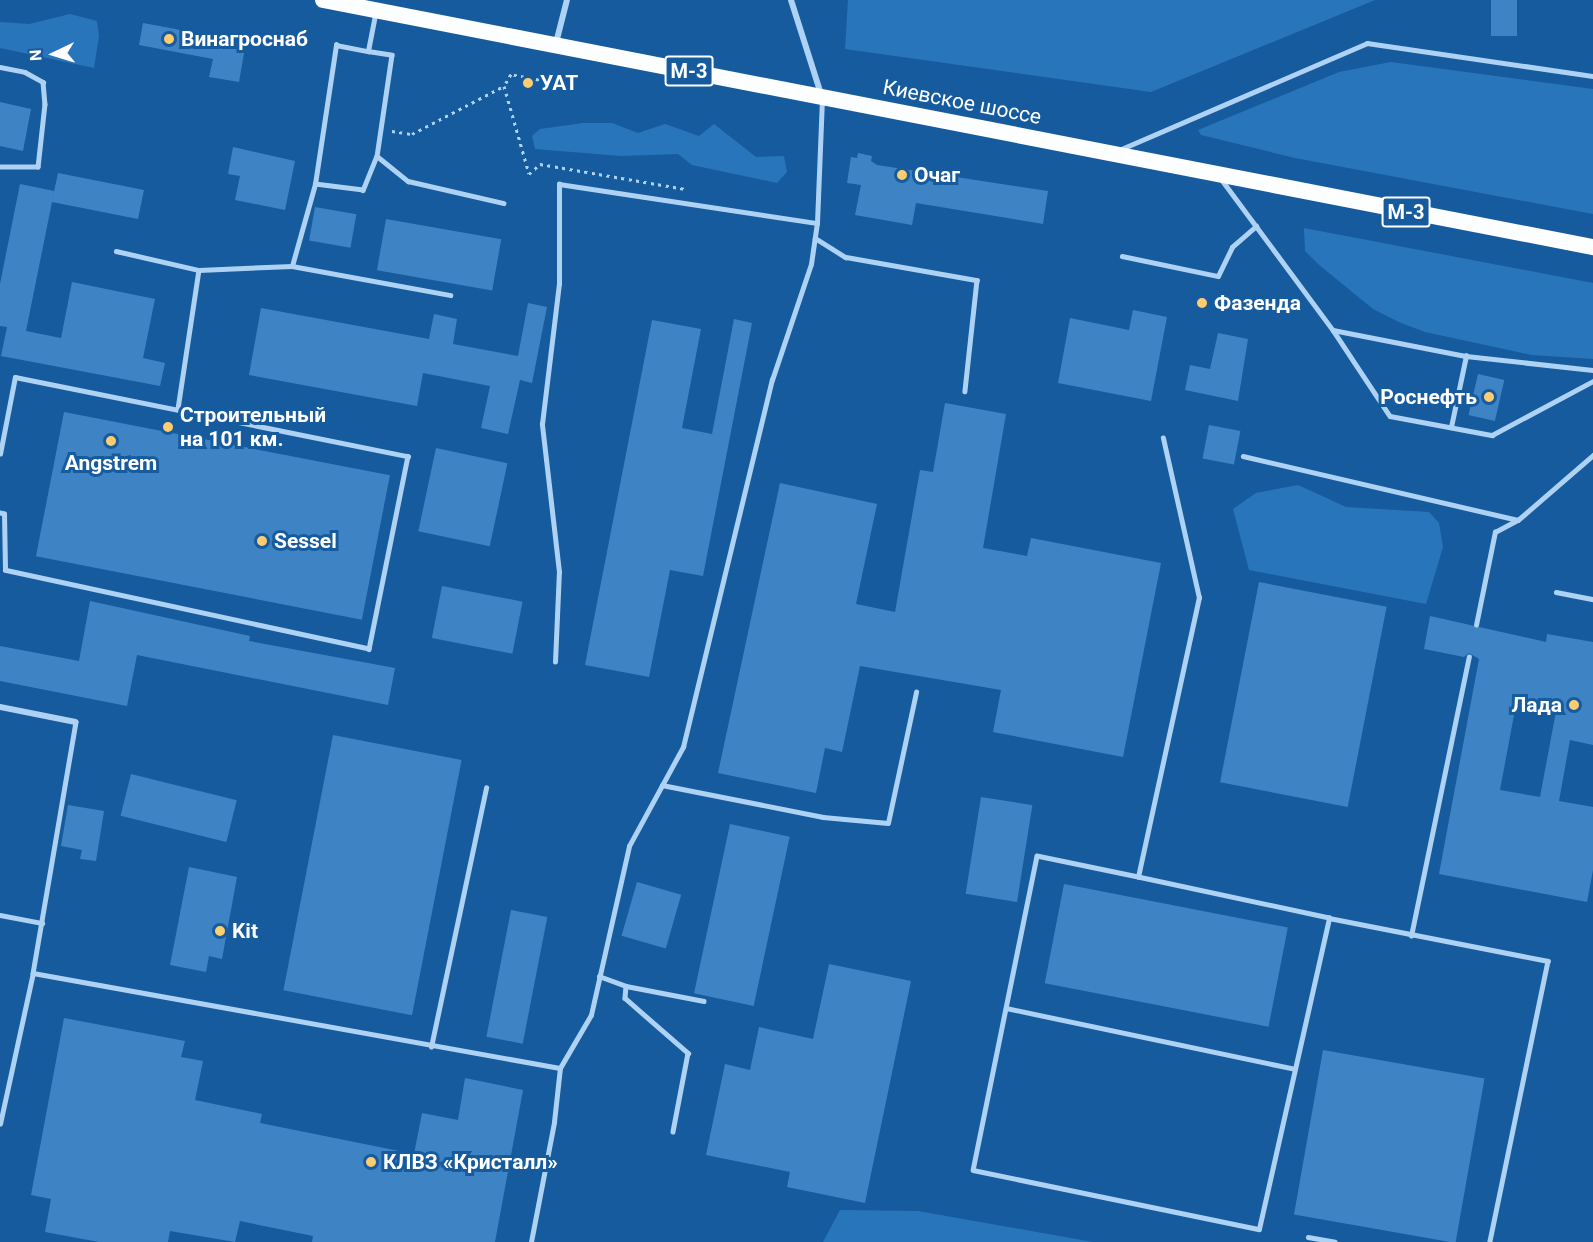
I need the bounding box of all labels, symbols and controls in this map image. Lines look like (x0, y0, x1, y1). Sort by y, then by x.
north arrow (24, 24, 84, 84)
place label: Винагроснаб (181, 26, 308, 52)
marker: Винагроснаб (162, 32, 176, 46)
text: N (26, 49, 45, 62)
road number: М-3 (664, 54, 714, 88)
place label: УАТ (540, 70, 578, 96)
street label: Киевское шоссе (881, 74, 1043, 130)
marker: УАТ (521, 76, 535, 90)
place label: Очаг (914, 162, 960, 188)
marker: Очаг (895, 168, 909, 182)
road number: М-3 (1380, 195, 1432, 229)
place label: Фазенда (1214, 290, 1301, 316)
marker: Фазенда (1195, 296, 1209, 310)
place label: Роснефть (1380, 384, 1477, 410)
marker: Роснефть (1482, 390, 1496, 404)
place label: Строительный на 101 км. (180, 402, 326, 452)
marker: Строительный на 101 км. (161, 420, 175, 434)
marker: Angstrem (104, 434, 118, 448)
place label: Angstrem (65, 450, 157, 476)
place label: Sessel (274, 528, 337, 554)
marker: Sessel (255, 534, 269, 548)
place label: Лада (1511, 692, 1562, 718)
marker: Лада (1567, 698, 1581, 712)
place label: Kit (232, 918, 258, 944)
marker: Kit (213, 924, 227, 938)
place label: КЛВЗ «Кристалл» (383, 1149, 558, 1175)
marker: КЛВЗ «Кристалл» (364, 1155, 378, 1169)

